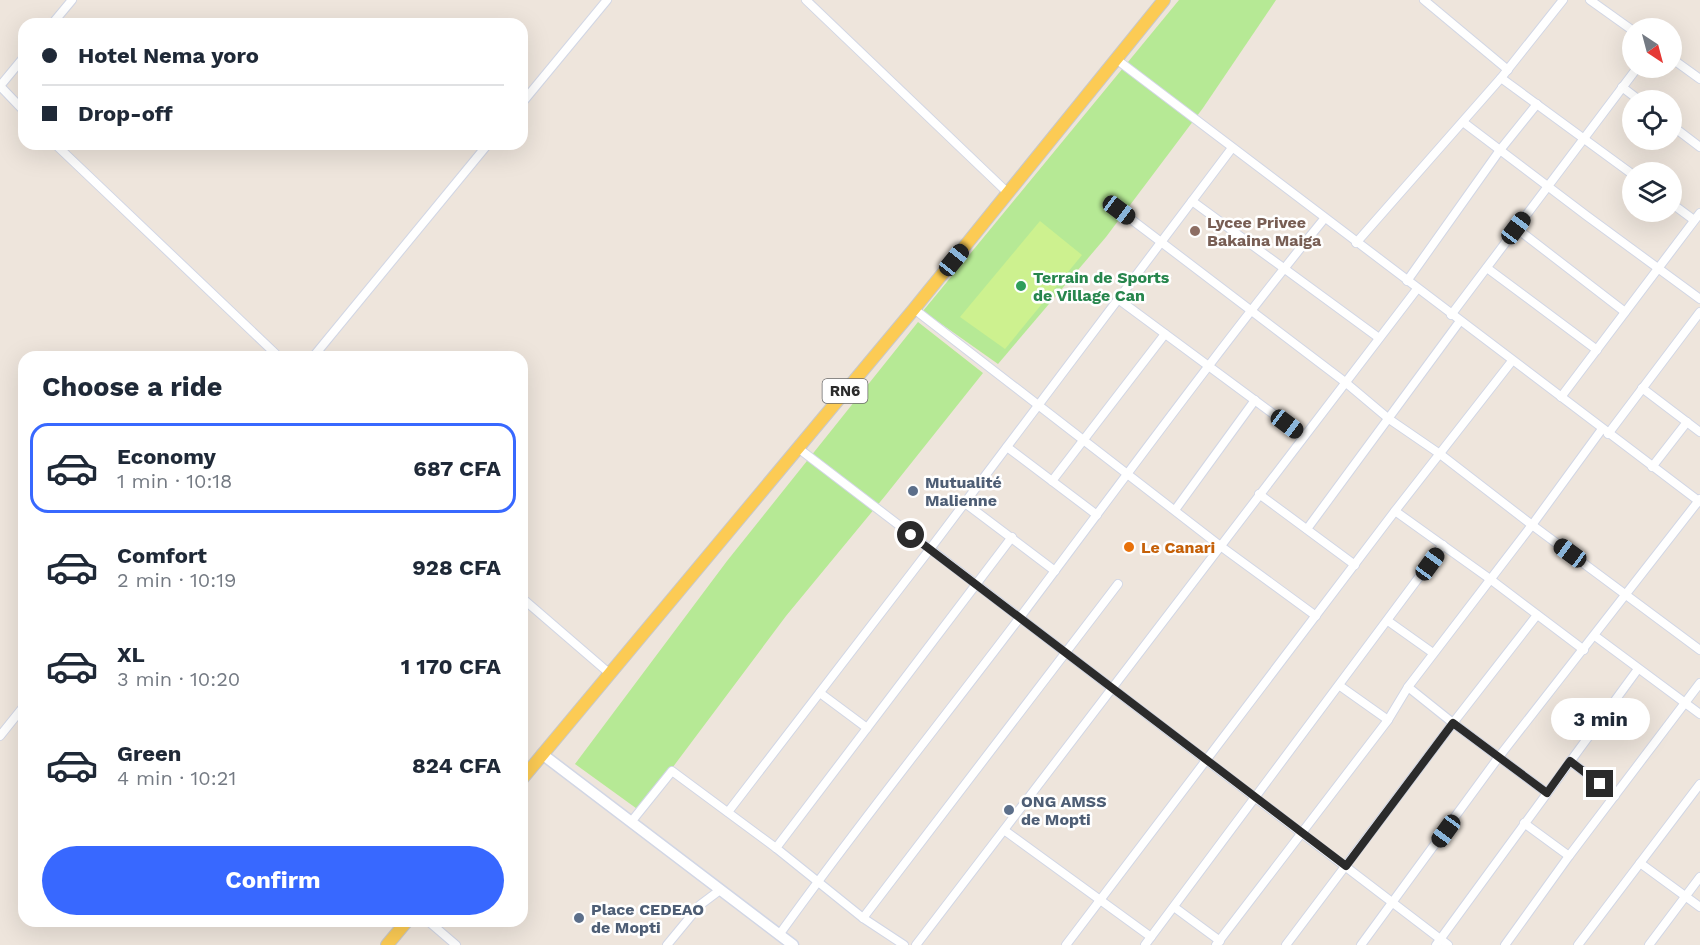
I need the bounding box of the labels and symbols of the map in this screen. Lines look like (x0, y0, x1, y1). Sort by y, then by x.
north arrow (1622, 18, 1682, 78)
car (1099, 192, 1139, 228)
car (1498, 208, 1534, 248)
place label: Lycee Privee Bakaina Maiga (1207, 213, 1322, 250)
marker: Lycee Privee Bakaina Maiga (1188, 224, 1202, 238)
car (936, 240, 972, 280)
place label: Terrain de Sports de Village Can (1033, 268, 1170, 305)
marker: Terrain de Sports de Village Can (1014, 279, 1028, 293)
road number: RN6 (822, 379, 868, 403)
car (1267, 406, 1307, 442)
place label: Mutualité Malienne (925, 473, 1002, 510)
marker: Mutualité Malienne (906, 484, 920, 498)
route start (897, 521, 924, 548)
car (1550, 535, 1590, 571)
place label: Le Canari (1141, 538, 1215, 557)
marker: Le Canari (1122, 540, 1136, 554)
car (1412, 544, 1448, 584)
callout: 3 min (1550, 697, 1650, 739)
route end (1586, 770, 1613, 797)
place label: ONG AMSS de Mopti (1021, 792, 1106, 829)
marker: ONG AMSS de Mopti (1002, 803, 1016, 817)
car (1428, 811, 1464, 851)
place label: Place CEDEAO de Mopti (591, 900, 704, 937)
marker: Place CEDEAO de Mopti (572, 911, 586, 925)

